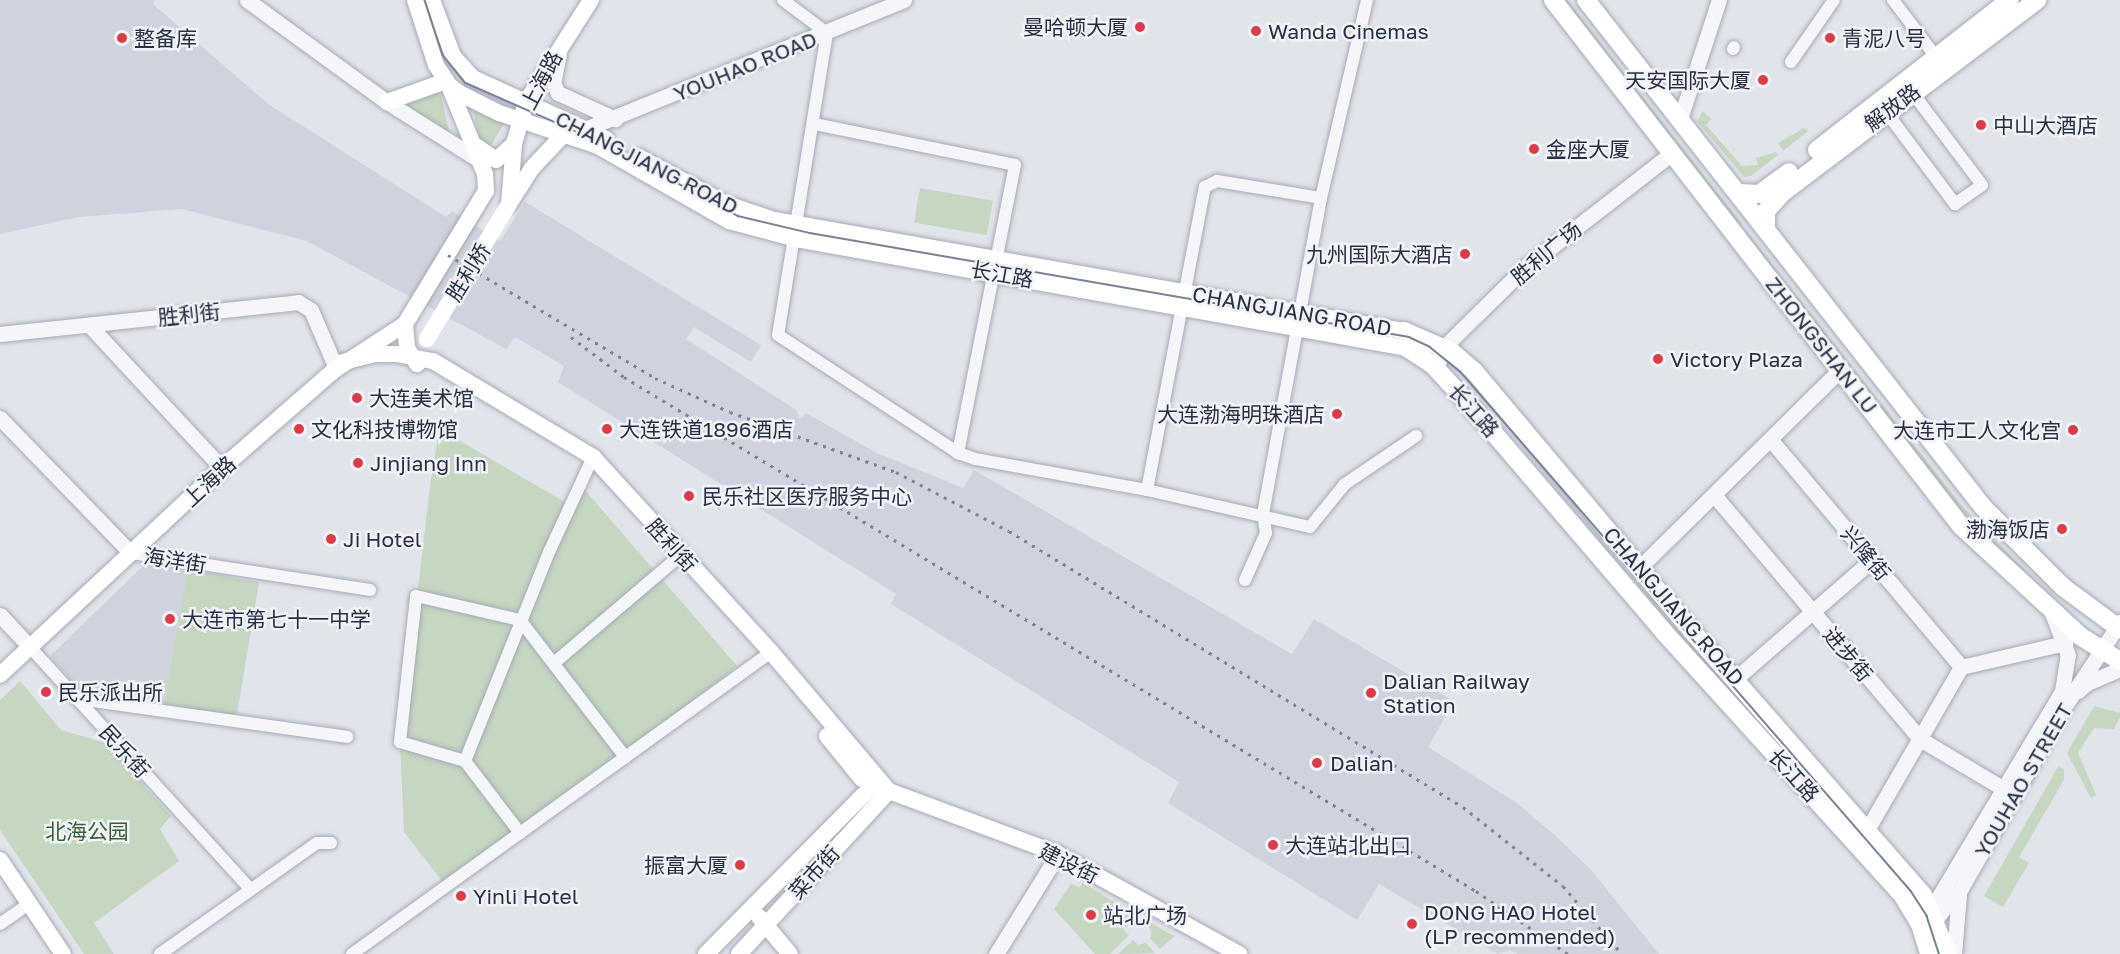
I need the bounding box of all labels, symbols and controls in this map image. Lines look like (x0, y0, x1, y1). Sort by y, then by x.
place label: 曼哈顿大厦 (1023, 14, 1128, 40)
place label: Wanda Cinemas (1268, 18, 1429, 44)
marker: 曼哈顿大厦 (1133, 20, 1147, 34)
marker: Wanda Cinemas (1249, 24, 1263, 38)
place label: 整备库 (134, 25, 197, 51)
place label: 青泥八号 (1842, 25, 1926, 51)
street label: YOUHAO ROAD (670, 26, 820, 106)
marker: 整备库 (115, 31, 129, 45)
marker: 青泥八号 (1823, 31, 1837, 45)
street label: 上海路 (515, 46, 567, 114)
place label: 天安国际大厦 (1625, 67, 1751, 93)
marker: 天安国际大厦 (1756, 73, 1770, 87)
street label: 解放路 (1859, 78, 1925, 136)
street label: CHANGJIANG ROAD (551, 105, 743, 219)
place label: 中山大酒店 (1993, 112, 2098, 138)
marker: 中山大酒店 (1974, 118, 1988, 132)
place label: 金座大厦 (1546, 136, 1630, 162)
marker: 金座大厦 (1527, 142, 1541, 156)
street label: 胜利广场 (1506, 216, 1586, 290)
street label: 胜利桥 (441, 239, 495, 305)
place label: 九州国际大酒店 (1306, 241, 1453, 267)
marker: 九州国际大酒店 (1458, 247, 1472, 261)
street label: 长江路 (969, 256, 1035, 292)
street label: ZHONGSHAN LU (1761, 272, 1883, 418)
street label: CHANGJIANG ROAD (1191, 281, 1393, 341)
street label: 胜利街 (156, 298, 222, 330)
place label: Victory Plaza (1670, 346, 1803, 372)
marker: Victory Plaza (1651, 352, 1665, 366)
street label: 长江路 (1444, 378, 1504, 442)
place label: 大连美术馆 (369, 385, 474, 411)
marker: 大连美术馆 (350, 391, 364, 405)
place label: 大连渤海明珠酒店 (1157, 401, 1325, 427)
marker: 大连渤海明珠酒店 (1330, 407, 1344, 421)
place label: 文化科技博物馆 (311, 416, 458, 442)
place label: 大连铁道1896酒店 (619, 416, 793, 442)
place label: 大连市工人文化宫 (1893, 417, 2061, 443)
marker: 文化科技博物馆 (292, 422, 306, 436)
marker: 大连铁道1896酒店 (600, 422, 614, 436)
marker: 大连市工人文化宫 (2066, 423, 2080, 437)
street label: 上海路 (177, 450, 241, 512)
place label: Jinjiang Inn (370, 450, 487, 476)
marker: Jinjiang Inn (351, 456, 365, 470)
place label: 民乐社区医疗服务中心 (702, 483, 912, 509)
marker: 民乐社区医疗服务中心 (680, 487, 698, 505)
street label: 胜利街 (642, 513, 702, 577)
place label: 渤海饭店 (1966, 516, 2050, 542)
street label: 兴隆街 (1836, 521, 1896, 585)
street label: CHANGJIANG ROAD (1598, 522, 1750, 690)
marker: 渤海饭店 (2055, 522, 2069, 536)
place label: Ji Hotel (343, 526, 421, 552)
marker: Ji Hotel (324, 532, 338, 546)
street label: 海洋街 (142, 543, 208, 577)
place label: 大连市第七十一中学 (182, 606, 371, 632)
marker: 大连市第七十一中学 (163, 612, 177, 626)
street label: 进步街 (1818, 622, 1878, 686)
place label: Dalian Railway Station (1383, 668, 1530, 718)
place label: 民乐派出所 (58, 679, 163, 705)
marker: 民乐派出所 (39, 685, 53, 699)
marker: Dalian Railway Station (1364, 686, 1378, 700)
street label: YOUHAO STREET (1969, 699, 2077, 861)
street label: 民乐街 (95, 719, 155, 783)
street label: 长江路 (1764, 743, 1824, 807)
place label: Dalian (1330, 750, 1394, 776)
marker: Dalian (1308, 754, 1326, 772)
park label: 北海公园 (45, 818, 129, 844)
place label: 大连站北出口 (1285, 832, 1411, 858)
street label: 建设街 (1035, 838, 1103, 888)
marker: 大连站北出口 (1266, 838, 1280, 852)
street label: 菜市街 (784, 840, 844, 904)
place label: 振富大厦 (644, 852, 728, 878)
marker: 振富大厦 (733, 858, 747, 872)
place label: Yinli Hotel (473, 883, 578, 909)
marker: Yinli Hotel (454, 889, 468, 903)
place label: DONG HAO Hotel (LP recommended) (1424, 899, 1615, 949)
place label: 站北广场 (1103, 902, 1187, 928)
marker: 站北广场 (1084, 908, 1098, 922)
marker: DONG HAO Hotel (LP recommended) (1405, 917, 1419, 931)

